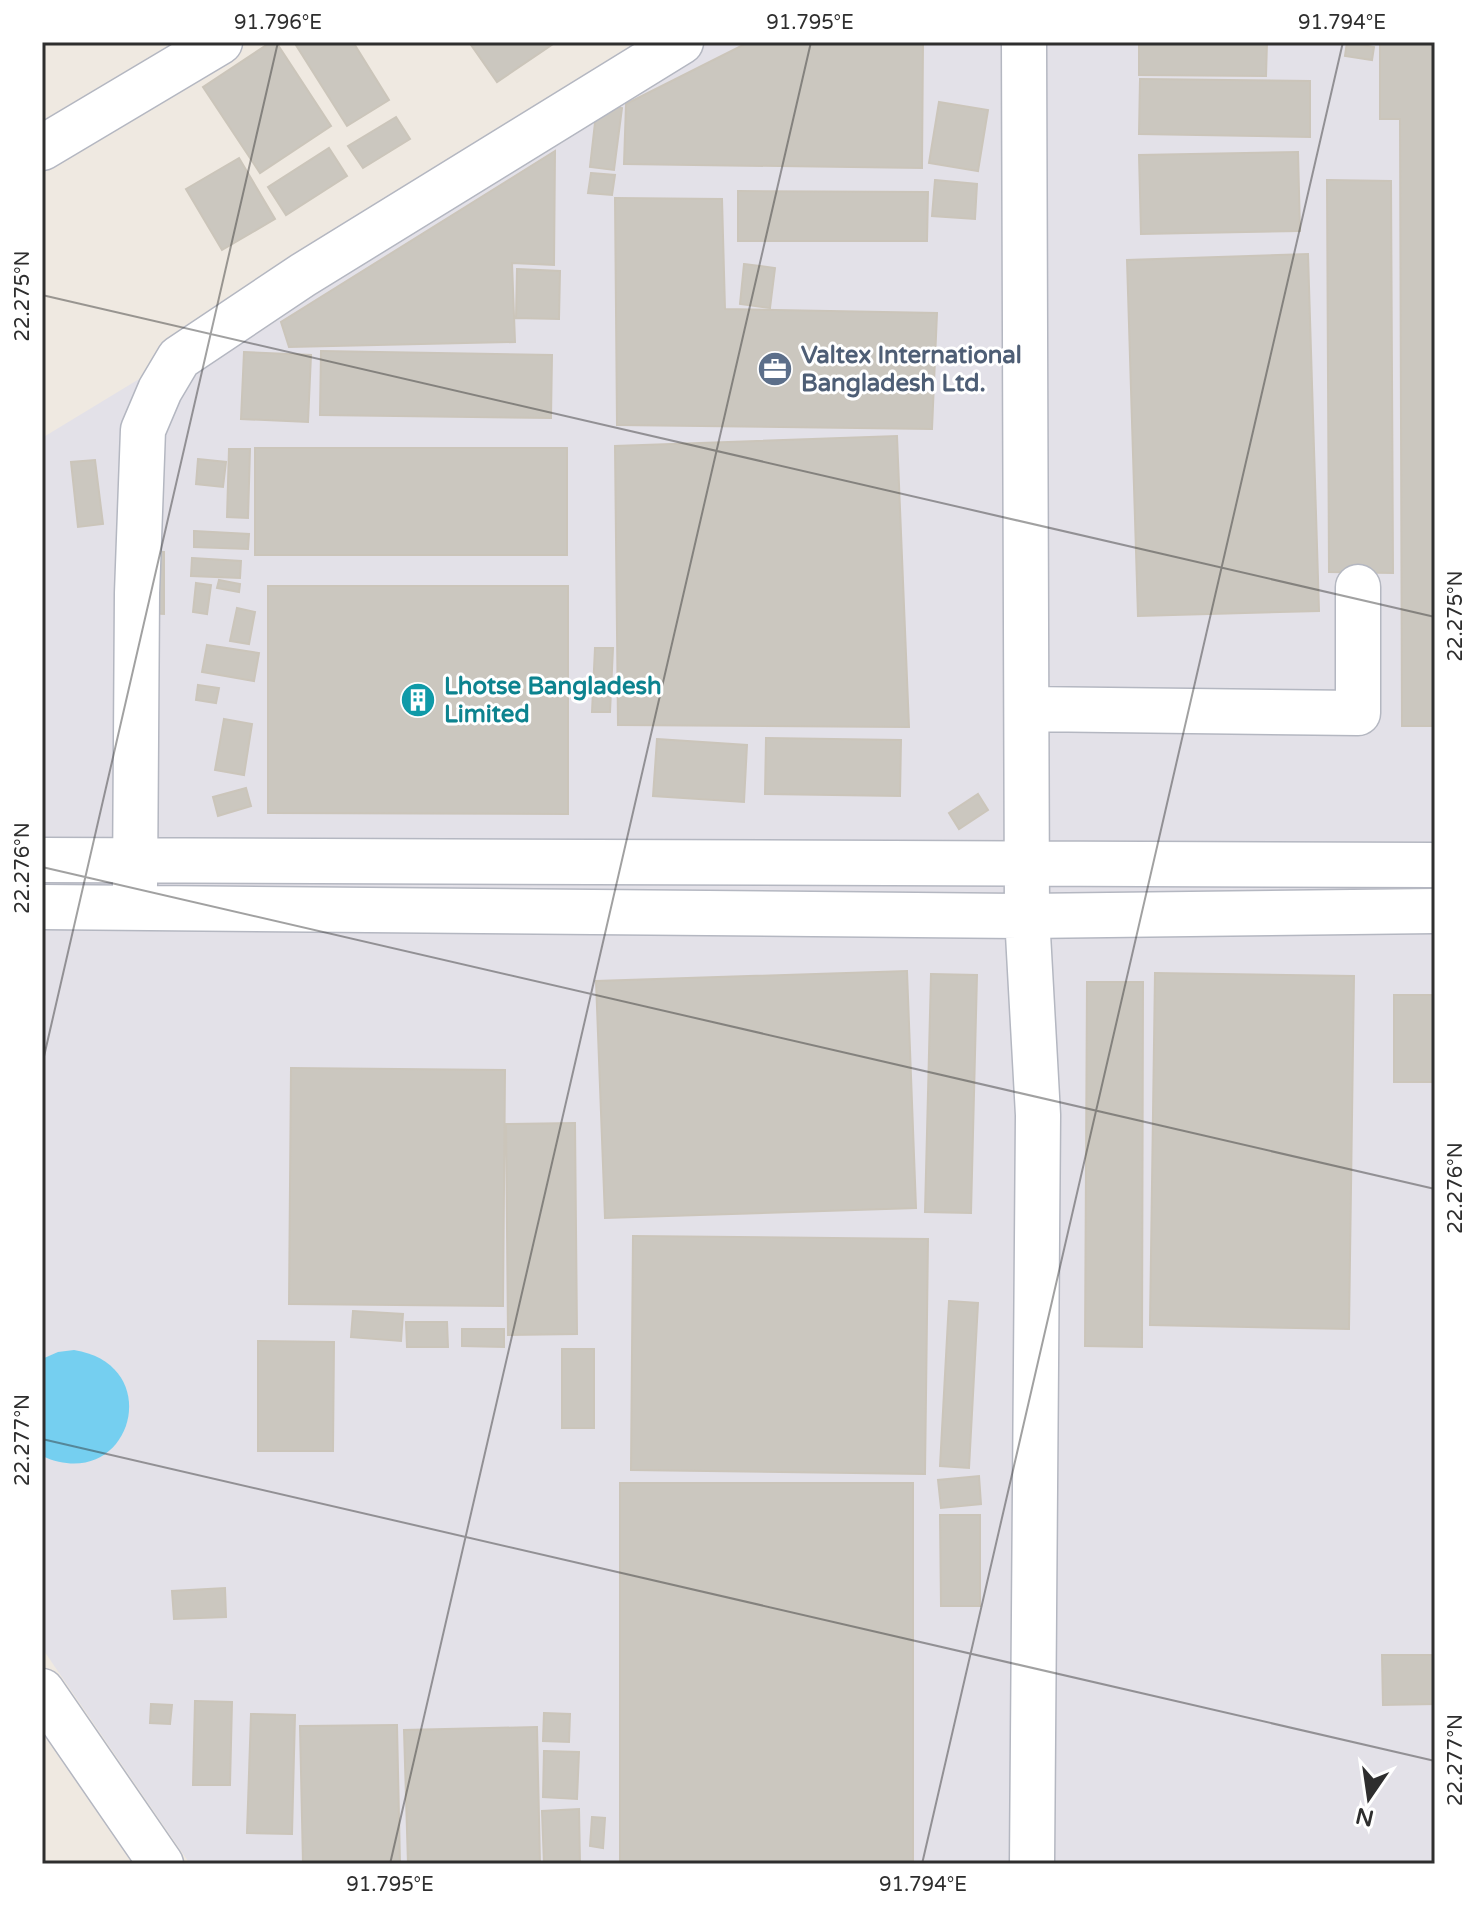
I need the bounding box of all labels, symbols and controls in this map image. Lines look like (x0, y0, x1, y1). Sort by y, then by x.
text: 91.796°E (234, 11, 322, 35)
text: 91.795°E (766, 11, 854, 35)
text: 91.794°E (1298, 11, 1386, 35)
text: 22.275°N (11, 250, 35, 342)
place label: Valtex International Bangladesh Ltd. (801, 341, 1022, 398)
office icon: Valtex International Bangladesh Ltd. (756, 350, 794, 388)
text: 22.275°N (1444, 570, 1468, 662)
place label: Lhotse Bangladesh Limited (444, 672, 662, 729)
building icon: Lhotse Bangladesh Limited (399, 681, 437, 719)
text: 22.276°N (11, 822, 35, 914)
text: 22.276°N (1444, 1142, 1468, 1234)
text: 22.277°N (11, 1394, 35, 1486)
text: 22.277°N (1444, 1714, 1468, 1806)
north arrow (1329, 1758, 1409, 1838)
text: N (1353, 1802, 1376, 1831)
text: 91.795°E (346, 1873, 434, 1897)
text: 91.794°E (879, 1873, 967, 1897)

